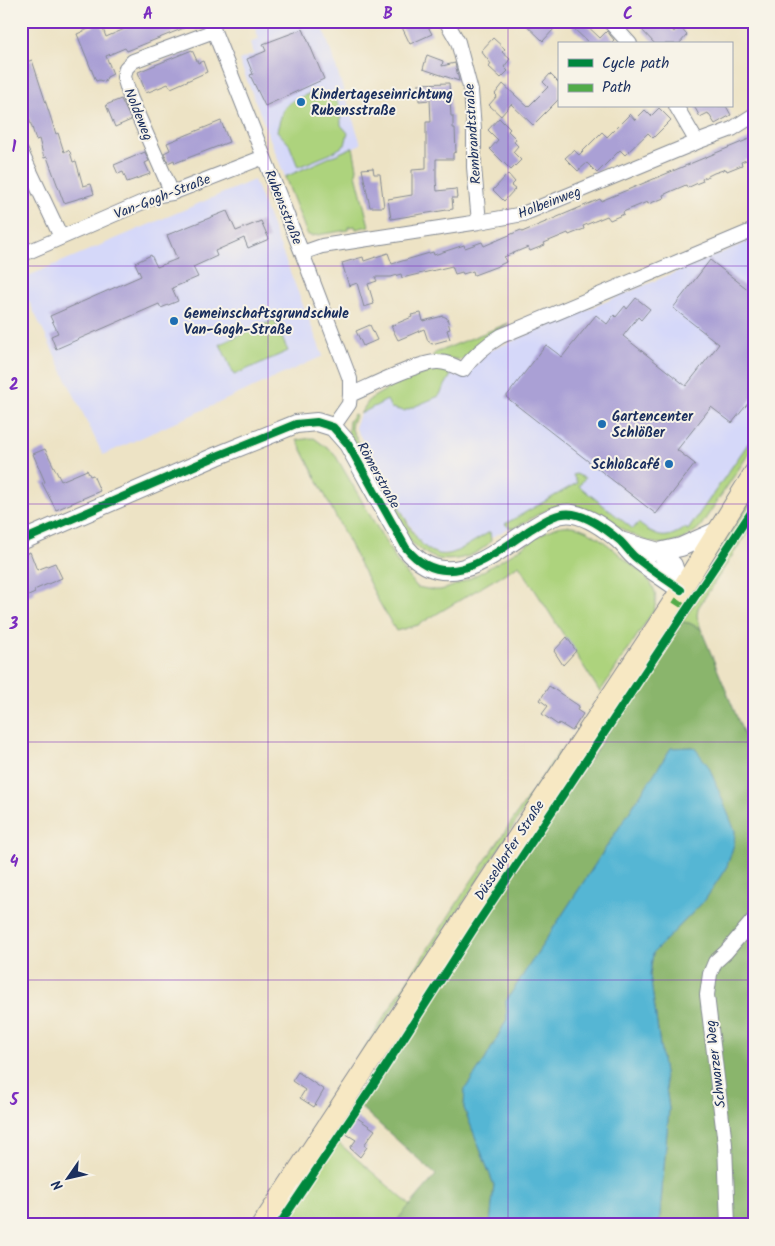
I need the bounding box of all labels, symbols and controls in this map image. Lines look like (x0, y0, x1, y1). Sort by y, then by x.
text: A (143, 2, 153, 27)
text: B (383, 2, 393, 27)
text: C (623, 2, 633, 27)
legend (558, 42, 732, 108)
text: Cycle path (602, 52, 669, 76)
text: Path (602, 76, 631, 100)
street label: Rembrandtstraße (458, 82, 487, 185)
place label: Kindertageseinrichtung Rubensstraße (311, 84, 453, 122)
street label: Noldeweg (118, 85, 159, 144)
marker: Kindertageseinrichtung Rubensstraße (295, 96, 307, 108)
text: 1 (12, 135, 17, 160)
street label: Rubensstraße (258, 167, 308, 249)
street label: Van-Gogh-Straße (111, 168, 215, 225)
street label: Holbeinweg (515, 181, 584, 225)
place label: Gemeinschaftsgrundschule Van-Gogh-Straße (184, 303, 349, 341)
marker: Gemeinschaftsgrundschule Van-Gogh-Straße (168, 315, 180, 327)
text: 2 (9, 373, 19, 398)
place label: Gartencenter Schlößer (612, 406, 694, 444)
marker: Gartencenter Schlößer (596, 418, 608, 430)
street label: Römerstraße (351, 438, 406, 514)
place label: Schloßcafé (592, 454, 660, 476)
marker: Schloßcafé (663, 458, 675, 470)
text: 3 (9, 612, 19, 637)
street label: Düsseldorfer Straße (469, 795, 551, 905)
text: 4 (10, 850, 19, 875)
street label: Schwarzer Weg (700, 1019, 732, 1109)
text: 5 (9, 1088, 20, 1113)
north arrow (42, 1154, 92, 1204)
text: N (46, 1175, 70, 1195)

